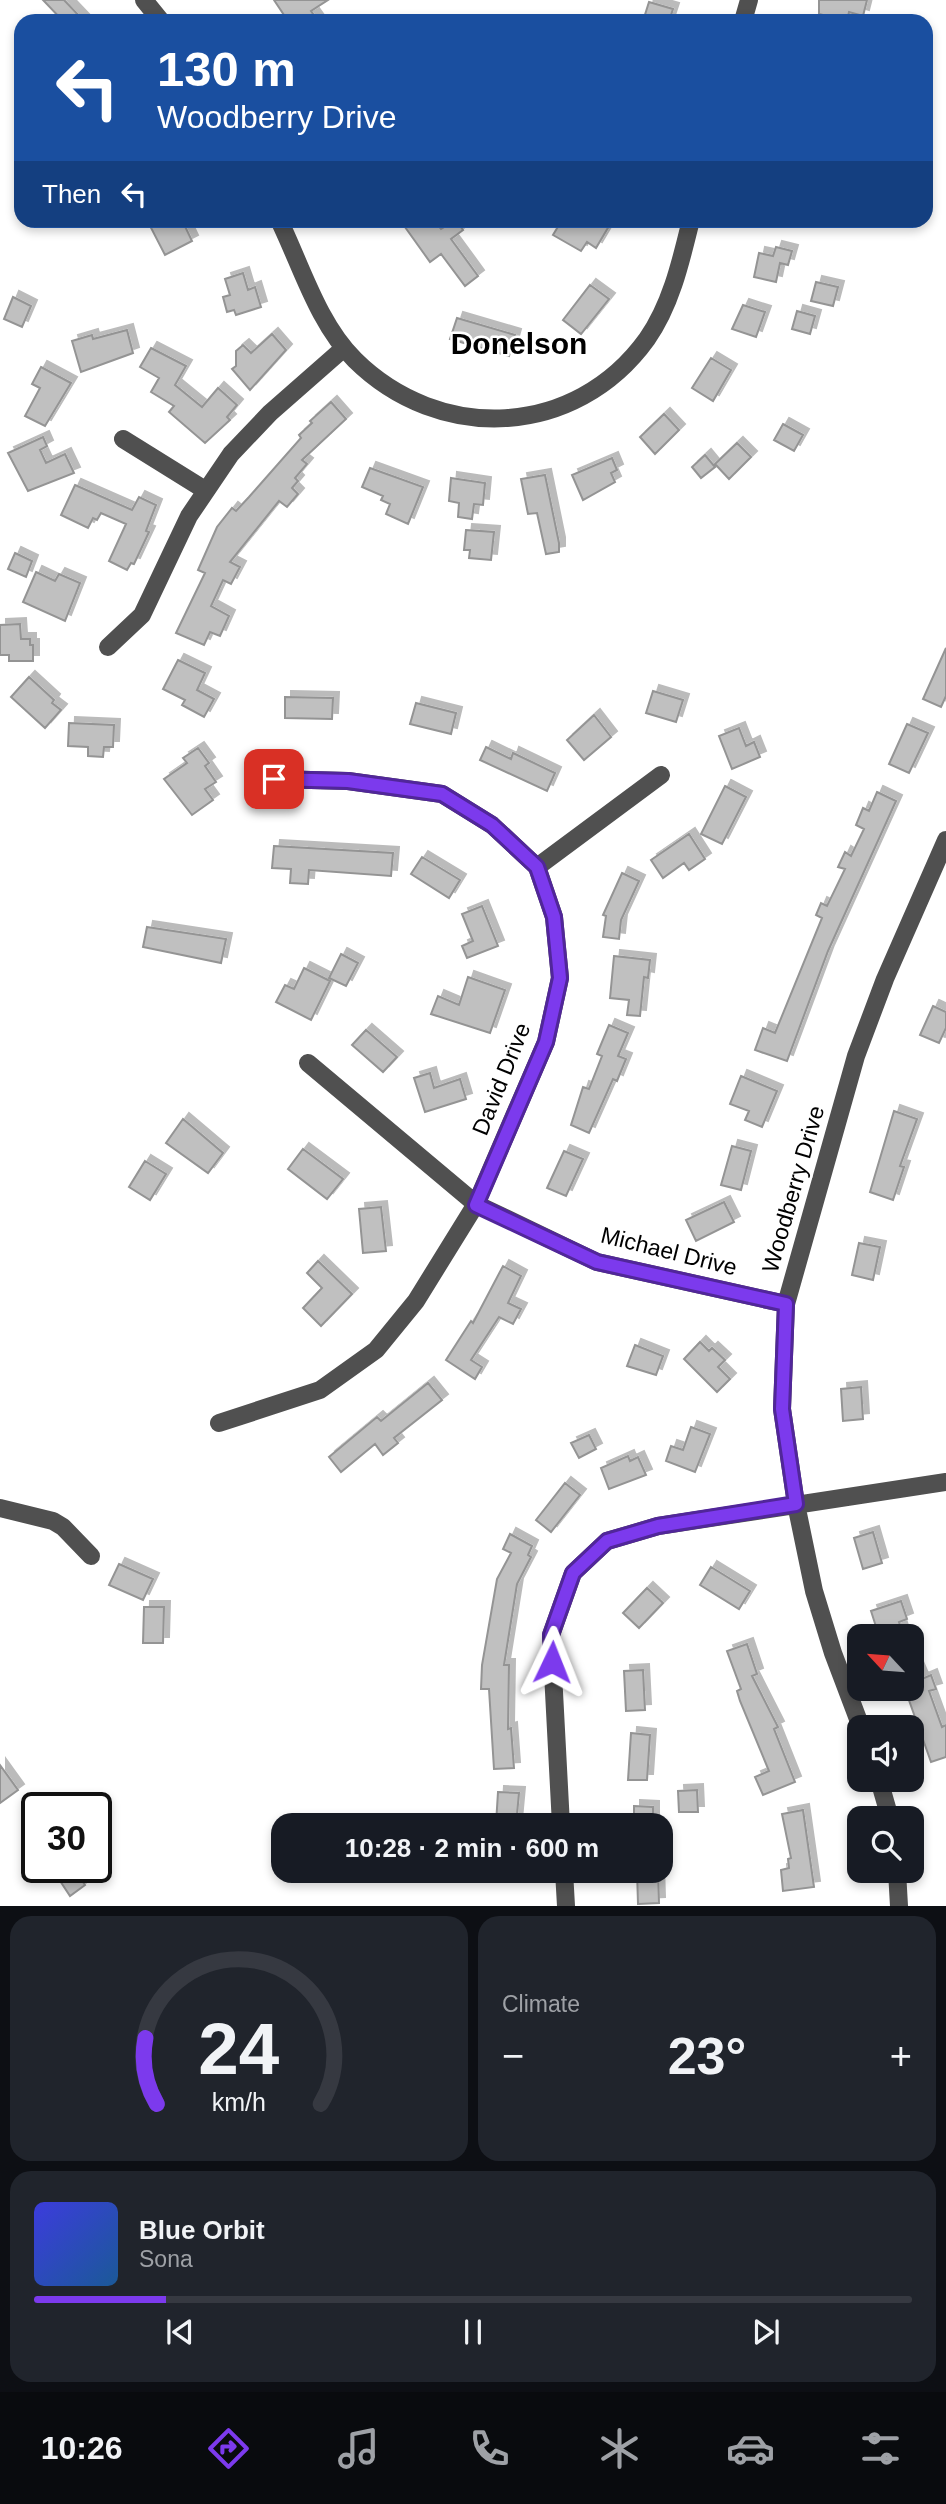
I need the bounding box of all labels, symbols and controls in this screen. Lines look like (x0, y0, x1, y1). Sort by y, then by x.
icon: left (42, 42, 133, 133)
text: 130 m (157, 42, 296, 96)
text: Woodberry Drive (157, 99, 396, 135)
icon: left (115, 175, 153, 213)
text: Then (42, 179, 101, 209)
district label: Donelson (451, 327, 587, 360)
pin (244, 749, 304, 809)
icon: arrive (255, 760, 293, 798)
street label: David Drive (467, 1019, 535, 1139)
street label: Woodberry Drive (757, 1103, 829, 1275)
street label: Michael Drive (598, 1222, 740, 1280)
north arrow (847, 1624, 924, 1701)
map controls (847, 1624, 924, 1883)
position arrow (515, 1625, 589, 1699)
button: sound (847, 1715, 924, 1792)
speed limit sign: 30 (21, 1792, 112, 1883)
button: search (847, 1806, 924, 1883)
text: 10:28 · 2 min · 600 m (345, 1833, 599, 1863)
text: Climate (502, 1991, 580, 2017)
text: 24 (199, 2009, 280, 2090)
text: 23° (668, 2027, 746, 2085)
text: − (502, 2035, 524, 2077)
text: + (890, 2035, 912, 2077)
text: km/h (212, 2088, 266, 2116)
text: Blue Orbit (139, 2215, 265, 2245)
text: Sona (139, 2246, 193, 2272)
icon: previous (161, 2313, 199, 2351)
icon: pause (454, 2313, 492, 2351)
icon: next (747, 2313, 785, 2351)
icon: directions (204, 2424, 253, 2473)
icon: music (334, 2424, 383, 2473)
icon: phone (465, 2424, 514, 2473)
icon: climate (595, 2424, 644, 2473)
icon: car (726, 2424, 775, 2473)
icon: filters (856, 2424, 905, 2473)
text: 10:26 (41, 2430, 123, 2466)

